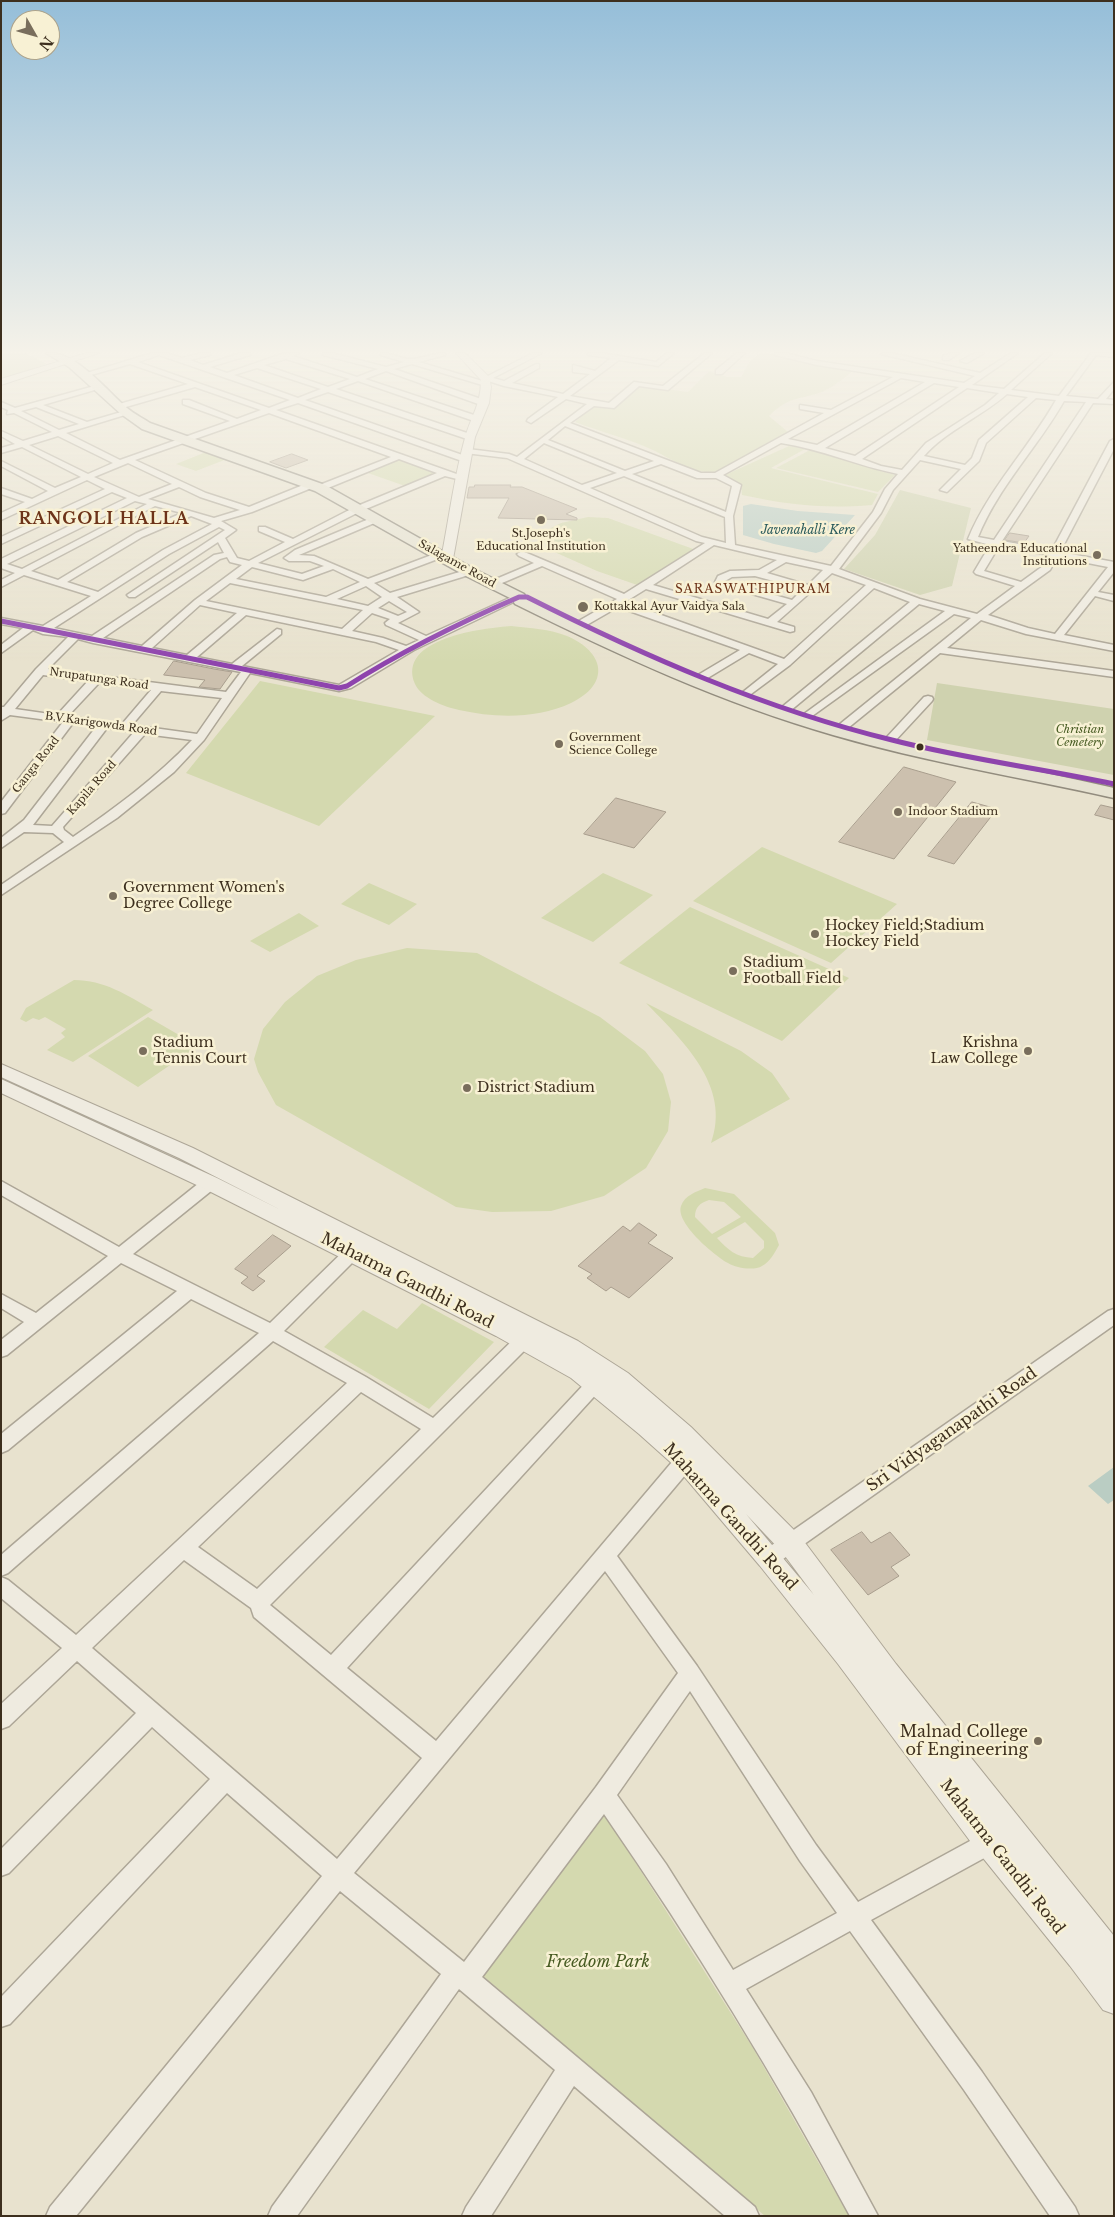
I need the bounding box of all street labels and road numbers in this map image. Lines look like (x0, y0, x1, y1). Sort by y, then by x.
street label: Salagame Road (416, 537, 498, 591)
street label: Nrupatunga Road (49, 666, 149, 692)
street label: B.V.Karigowda Road (44, 710, 158, 738)
street label: Ganga Road (10, 734, 62, 796)
street label: Kapila Road (65, 758, 119, 818)
street label: Mahatma Gandhi Road (318, 1229, 496, 1333)
street label: Sri Vidyaganapathi Road (863, 1364, 1041, 1496)
street label: Mahatma Gandhi Road (659, 1440, 801, 1594)
street label: Mahatma Gandhi Road (936, 1776, 1068, 1938)

